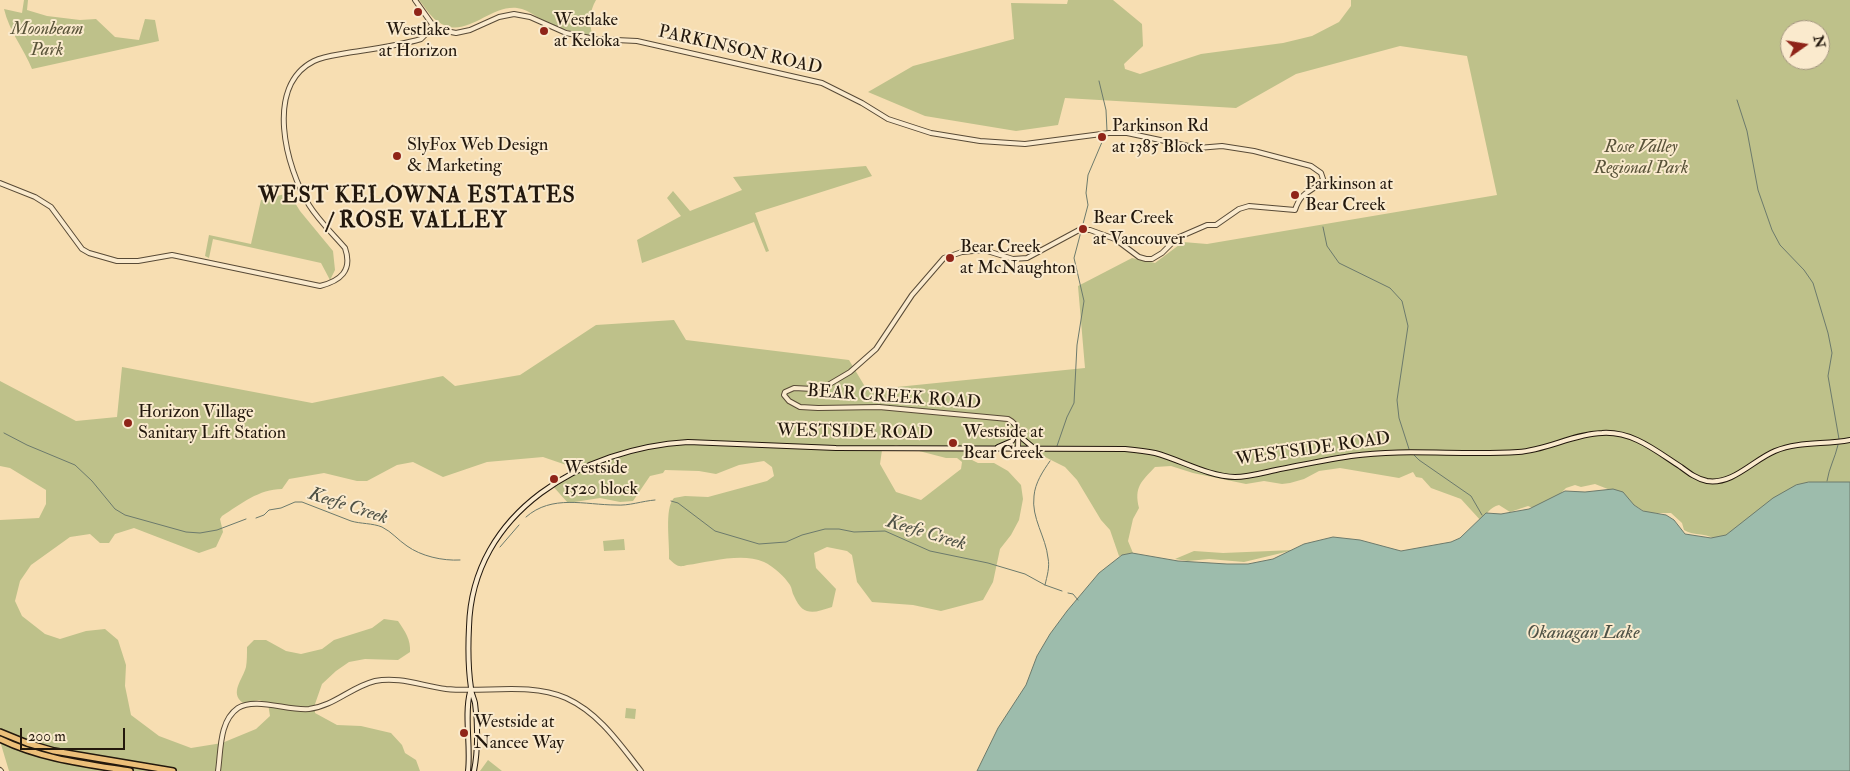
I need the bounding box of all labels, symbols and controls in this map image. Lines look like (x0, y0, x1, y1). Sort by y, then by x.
marker: Westlake at Horizon (412, 6, 424, 18)
place label: Westlake at Keloka (554, 10, 620, 52)
park label: Moonbeam Park (11, 19, 83, 62)
place label: Westlake at Horizon (379, 20, 457, 62)
north arrow (1780, 20, 1830, 70)
street label: PARKINSON ROAD (656, 22, 824, 80)
marker: Westlake at Keloka (538, 25, 550, 37)
text: N (1809, 34, 1829, 50)
place label: Parkinson Rd at 1385 Block (1112, 116, 1208, 158)
marker: Parkinson Rd at 1385 Block (1096, 131, 1108, 143)
place label: SlyFox Web Design & Marketing (407, 135, 548, 178)
park label: Rose Valley Regional Park (1594, 137, 1688, 180)
marker: SlyFox Web Design & Marketing (391, 150, 403, 162)
place label: Parkinson at Bear Creek (1305, 174, 1393, 216)
district label: WEST KELOWNA ESTATES / ROSE VALLEY (256, 184, 578, 235)
marker: Parkinson at Bear Creek (1289, 189, 1301, 201)
place label: Bear Creek at Vancouver (1093, 208, 1185, 250)
marker: Bear Creek at Vancouver (1077, 223, 1089, 235)
place label: Bear Creek at McNaughton (960, 237, 1076, 280)
marker: Bear Creek at McNaughton (944, 252, 956, 264)
street label: BEAR CREEK ROAD (806, 381, 982, 415)
place label: Horizon Village Sanitary Lift Station (138, 402, 286, 444)
marker: Horizon Village Sanitary Lift Station (122, 417, 134, 429)
street label: WESTSIDE ROAD (777, 421, 933, 445)
place label: Westside at Bear Creek (963, 422, 1044, 464)
street label: WESTSIDE ROAD (1234, 428, 1392, 472)
marker: Westside at Bear Creek (947, 437, 959, 449)
place label: Westside 1520 block (564, 458, 638, 500)
marker: Westside 1520 block (548, 473, 560, 485)
water label: Keefe Creek (305, 483, 391, 531)
water label: Keefe Creek (883, 511, 969, 557)
water label: Okanagan Lake (1527, 623, 1639, 645)
place label: Westside at Nancee Way (474, 712, 564, 754)
scale bar (22, 718, 128, 750)
text: 200 m (28, 727, 66, 746)
marker: Westside at Nancee Way (458, 727, 470, 739)

